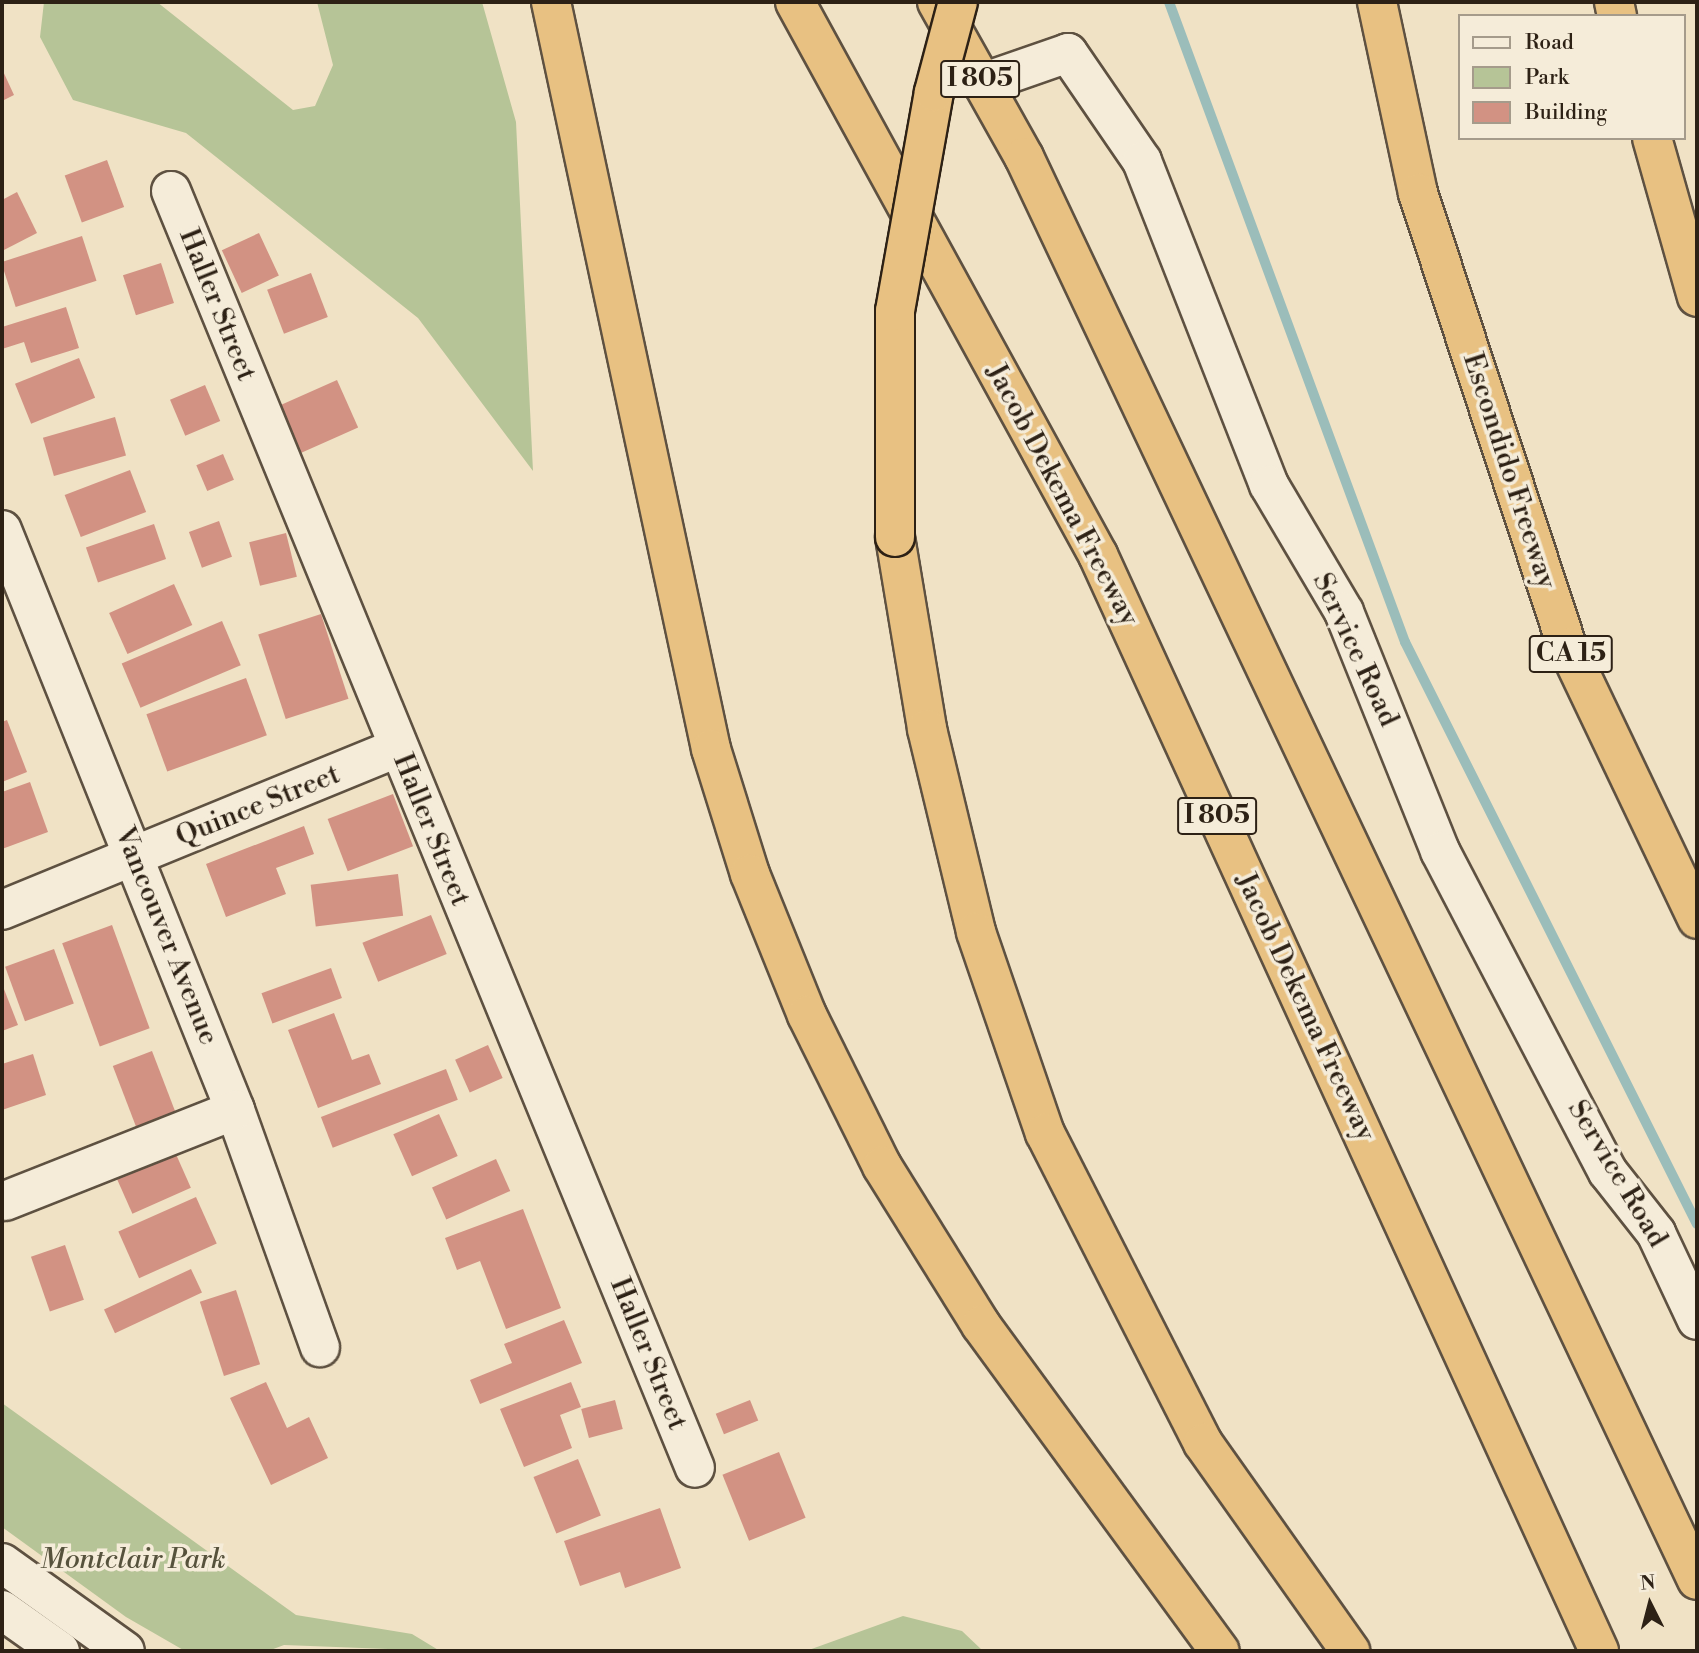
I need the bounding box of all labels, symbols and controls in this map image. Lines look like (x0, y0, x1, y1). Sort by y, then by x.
legend (1458, 14, 1685, 140)
text: Road (1525, 30, 1574, 56)
road number: I 805 (940, 57, 1020, 102)
text: Park (1525, 65, 1569, 91)
text: Building (1525, 100, 1607, 126)
street label: Haller Street (171, 224, 263, 386)
street label: Escondido Freeway (1455, 349, 1563, 593)
street label: Jacob Dekema Freeway (979, 358, 1145, 632)
street label: Service Road (1305, 568, 1405, 732)
road number: CA 15 (1527, 632, 1615, 676)
street label: Haller Street (385, 749, 477, 911)
street label: Quince Street (171, 758, 345, 854)
road number: I 805 (1177, 794, 1257, 838)
street label: Vancouver Avenue (107, 822, 225, 1050)
street label: Jacob Dekema Freeway (1228, 868, 1382, 1146)
street label: Service Road (1560, 1094, 1674, 1254)
street label: Haller Street (602, 1273, 694, 1435)
park label: Montclair Park (40, 1543, 226, 1577)
north arrow (1615, 1569, 1685, 1639)
text: N (1639, 1570, 1657, 1596)

